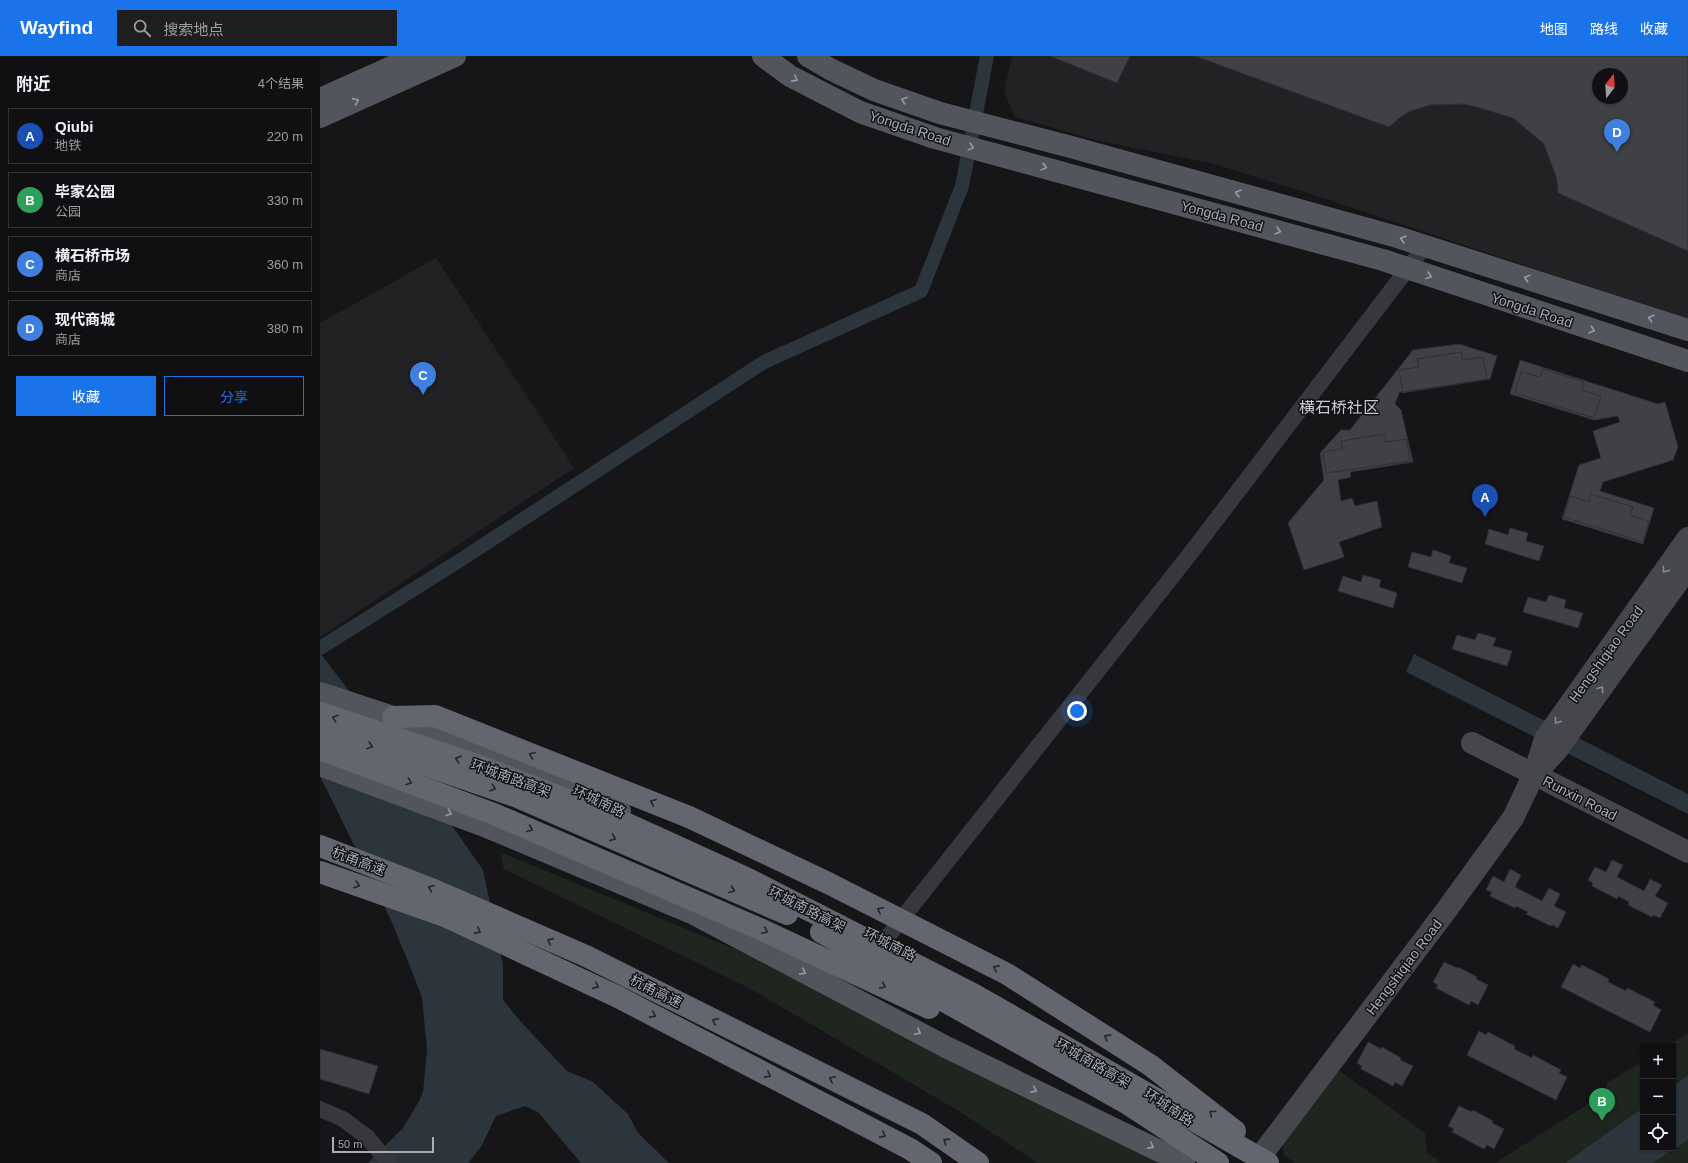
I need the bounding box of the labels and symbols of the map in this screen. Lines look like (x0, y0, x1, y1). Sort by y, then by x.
north arrow (1592, 68, 1628, 104)
one-way arrow (791, 74, 798, 81)
one-way arrow (900, 97, 907, 105)
one-way arrow (351, 98, 359, 106)
street label: Yongda Road (867, 107, 953, 149)
pin: D (1604, 119, 1630, 152)
one-way arrow (967, 142, 974, 151)
one-way arrow (1041, 162, 1048, 171)
one-way arrow (1234, 189, 1241, 198)
street label: Yongda Road (1179, 197, 1265, 235)
one-way arrow (1274, 226, 1281, 235)
one-way arrow (1400, 235, 1407, 244)
one-way arrow (1426, 271, 1433, 279)
one-way arrow (1524, 274, 1531, 283)
street label: Yongda Road (1489, 289, 1575, 331)
one-way arrow (1648, 314, 1655, 323)
one-way arrow (1589, 325, 1596, 334)
pin: C (410, 362, 436, 395)
district label: 横石桥社区 (1299, 399, 1379, 416)
pin: A (1472, 484, 1498, 517)
one-way arrow (1662, 566, 1670, 573)
street label: Hengshiqiao Road (1566, 603, 1646, 705)
one-way arrow (1596, 686, 1603, 693)
your location (1067, 701, 1087, 721)
one-way arrow (331, 714, 338, 722)
one-way arrow (1555, 717, 1562, 724)
one-way arrow (367, 742, 374, 750)
one-way arrow (528, 751, 535, 759)
one-way arrow (455, 755, 462, 764)
street label: 环城南路高架 (469, 756, 553, 800)
street label: Runxin Road (1540, 772, 1620, 824)
one-way arrow (405, 777, 412, 785)
street label: 环城南路 (570, 782, 628, 820)
one-way arrow (489, 784, 496, 792)
one-way arrow (649, 799, 656, 807)
one-way arrow (445, 808, 452, 816)
one-way arrow (526, 825, 533, 833)
one-way arrow (609, 834, 616, 842)
street label: 杭甬高速 (330, 843, 388, 879)
one-way arrow (353, 880, 360, 889)
street label: 环城南路高架 (766, 883, 848, 935)
one-way arrow (427, 885, 434, 893)
one-way arrow (728, 885, 736, 893)
one-way arrow (877, 907, 884, 914)
street label: Hengshiqiao Road (1363, 916, 1445, 1018)
street label: 环城南路 (861, 924, 919, 964)
one-way arrow (761, 926, 768, 934)
one-way arrow (474, 927, 481, 935)
one-way arrow (547, 937, 554, 945)
one-way arrow (993, 966, 1000, 973)
one-way arrow (798, 967, 806, 974)
street label: 杭甬高速 (627, 971, 685, 1011)
one-way arrow (592, 981, 599, 989)
one-way arrow (878, 981, 886, 989)
one-way arrow (649, 1010, 656, 1017)
one-way arrow (712, 1018, 720, 1026)
one-way arrow (914, 1027, 921, 1035)
street label: 环城南路高架 (1053, 1035, 1133, 1091)
one-way arrow (1104, 1035, 1111, 1042)
one-way arrow (764, 1070, 771, 1078)
one-way arrow (828, 1076, 836, 1084)
one-way arrow (1030, 1085, 1037, 1093)
street label: 环城南路 (1141, 1085, 1197, 1129)
pin: B (1589, 1088, 1615, 1121)
one-way arrow (1209, 1111, 1216, 1118)
one-way arrow (879, 1130, 887, 1138)
scale bar (332, 1135, 434, 1154)
one-way arrow (943, 1138, 950, 1146)
one-way arrow (1147, 1142, 1154, 1149)

